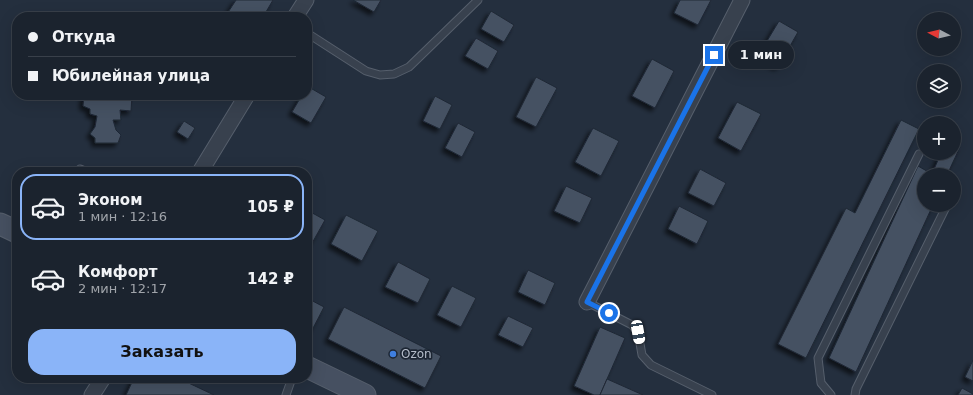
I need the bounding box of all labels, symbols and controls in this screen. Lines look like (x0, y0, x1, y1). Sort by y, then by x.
north arrow (917, 12, 961, 56)
map controls (917, 12, 961, 212)
text: Откуда (52, 28, 116, 46)
callout: 1 мин (728, 41, 794, 69)
route end (705, 46, 723, 64)
text: 1 мин (740, 47, 782, 62)
button: layers (917, 64, 961, 108)
text: Юбилейная улица (52, 67, 210, 85)
button: + (917, 116, 961, 160)
button: − (917, 168, 961, 212)
icon: car (30, 189, 66, 225)
text: Эконом (78, 191, 142, 209)
text: 105 ₽ (247, 198, 294, 216)
text: 1 мин · 12:16 (78, 209, 167, 224)
icon: car (30, 261, 66, 297)
text: Комфорт (78, 263, 157, 281)
text: 142 ₽ (247, 270, 294, 288)
text: 2 мин · 12:17 (78, 281, 167, 296)
route start (600, 304, 618, 322)
car (630, 319, 646, 345)
button: Заказать (28, 329, 296, 375)
place label: Ozon (401, 347, 432, 361)
marker: Ozon (388, 349, 398, 359)

